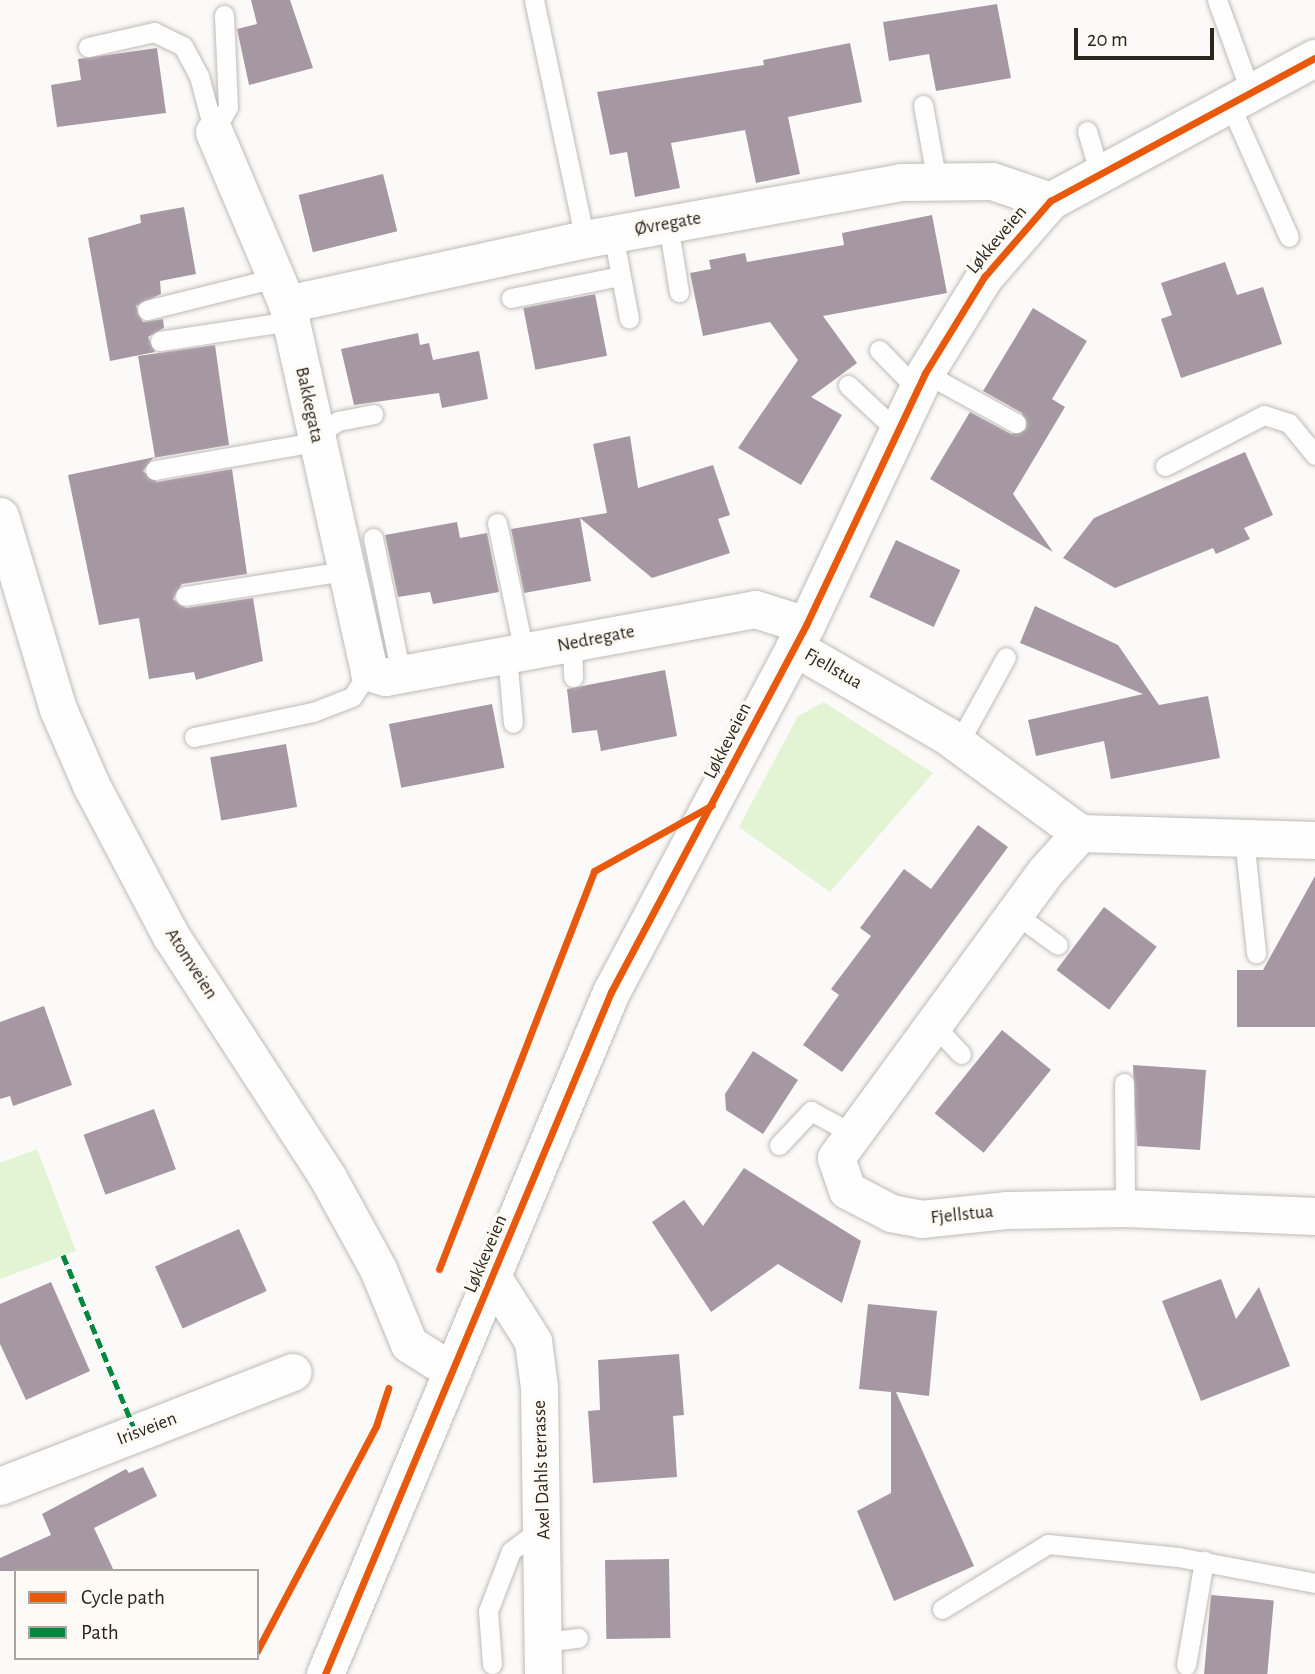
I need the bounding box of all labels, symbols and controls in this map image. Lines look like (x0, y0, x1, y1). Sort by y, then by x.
scale bar (1077, 14, 1217, 58)
text: 20 m (1087, 29, 1128, 50)
street label: Løkkeveien (962, 201, 1032, 279)
street label: Øvregate (633, 207, 703, 241)
street label: Bakkegata (290, 365, 328, 445)
street label: Nedregate (555, 620, 637, 658)
street label: Fjellstua (800, 643, 866, 695)
street label: Løkkeveien (699, 699, 757, 783)
street label: Atomveien (160, 924, 222, 1004)
street label: Fjellstua (929, 1200, 995, 1230)
street label: Løkkeveien (459, 1212, 513, 1296)
street label: Axel Dahls terrasse (528, 1400, 556, 1540)
street label: Irisveien (114, 1407, 180, 1451)
legend (14, 1569, 259, 1660)
text: Cycle path (81, 1587, 165, 1608)
text: Path (81, 1622, 119, 1643)

